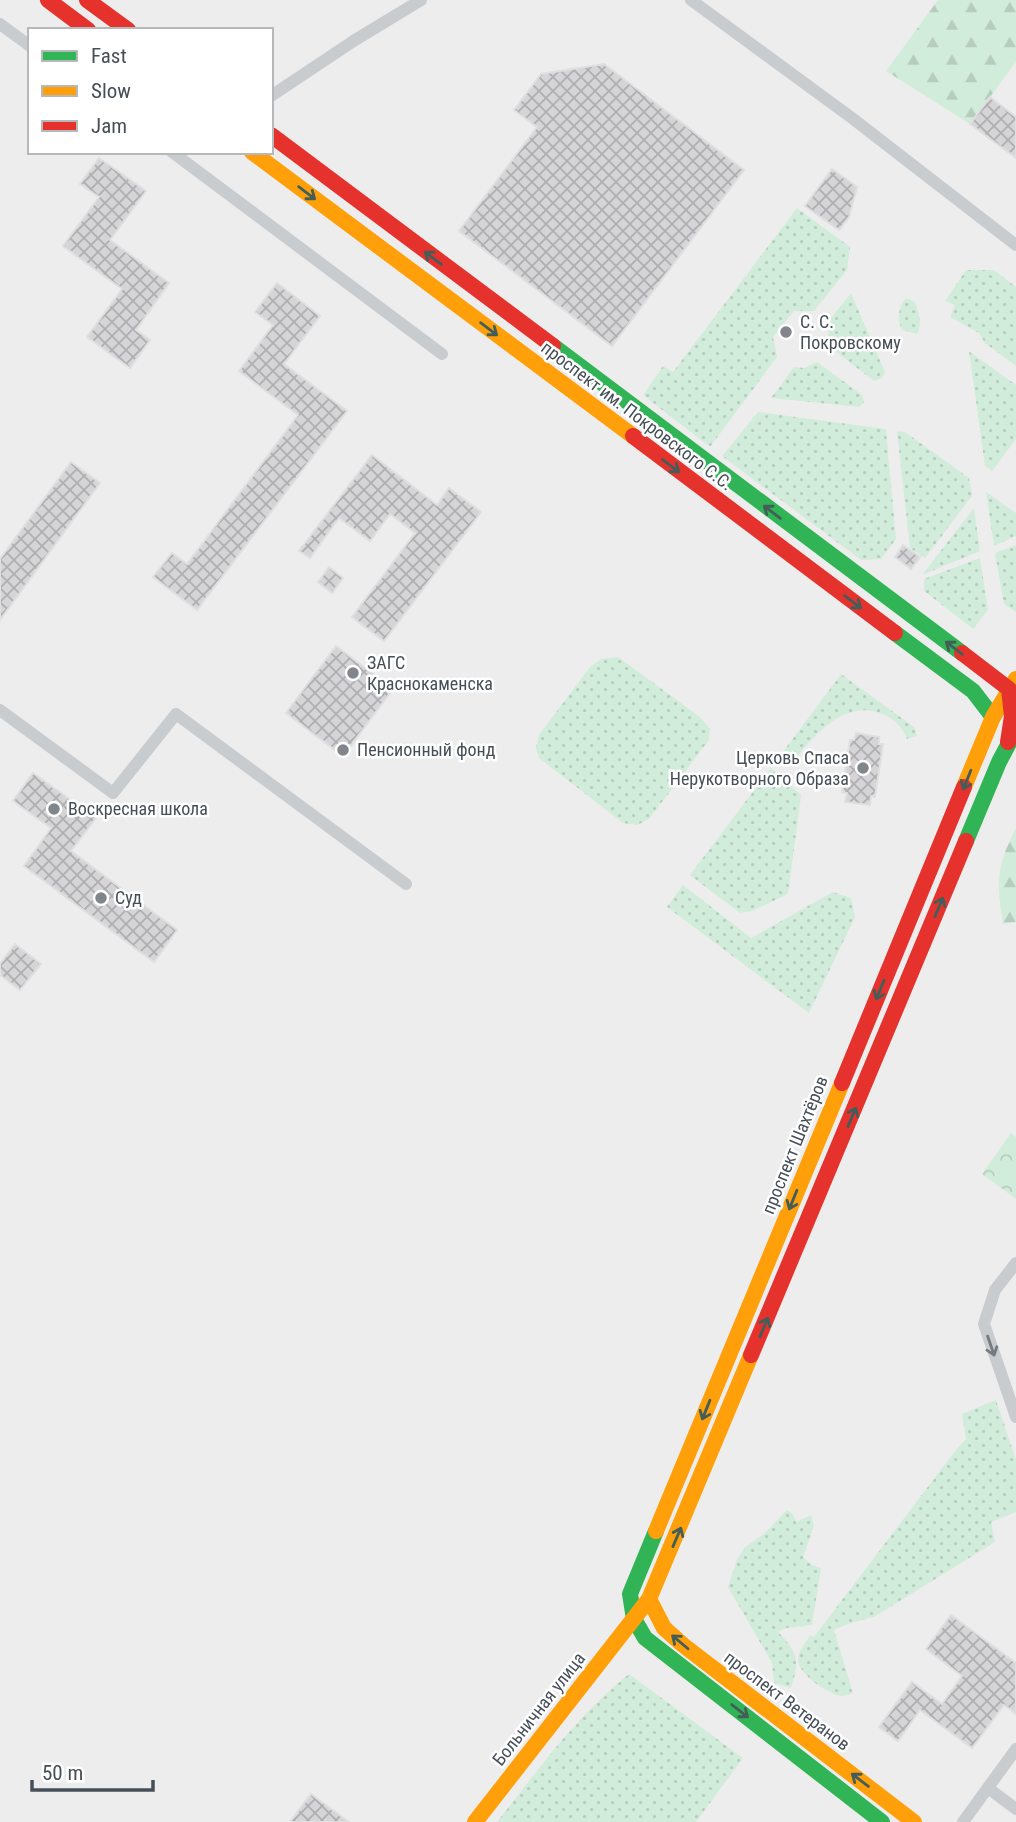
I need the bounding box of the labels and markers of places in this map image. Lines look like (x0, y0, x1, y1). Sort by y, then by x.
place label: С. С. Покровскому (800, 311, 901, 353)
marker: С. С. Покровскому (778, 324, 794, 340)
place label: ЗАГС Краснокаменска (367, 652, 493, 694)
marker: ЗАГС Краснокаменска (345, 665, 361, 681)
place label: Пенсионный фонд (357, 739, 496, 760)
marker: Пенсионный фонд (335, 742, 351, 758)
place label: Церковь Спаса Нерукотворного Образа (670, 747, 849, 789)
marker: Церковь Спаса Нерукотворного Образа (855, 760, 871, 776)
place label: Воскресная школа (68, 798, 208, 819)
marker: Воскресная школа (46, 801, 62, 817)
place label: Суд (115, 887, 142, 908)
marker: Суд (93, 890, 109, 906)

